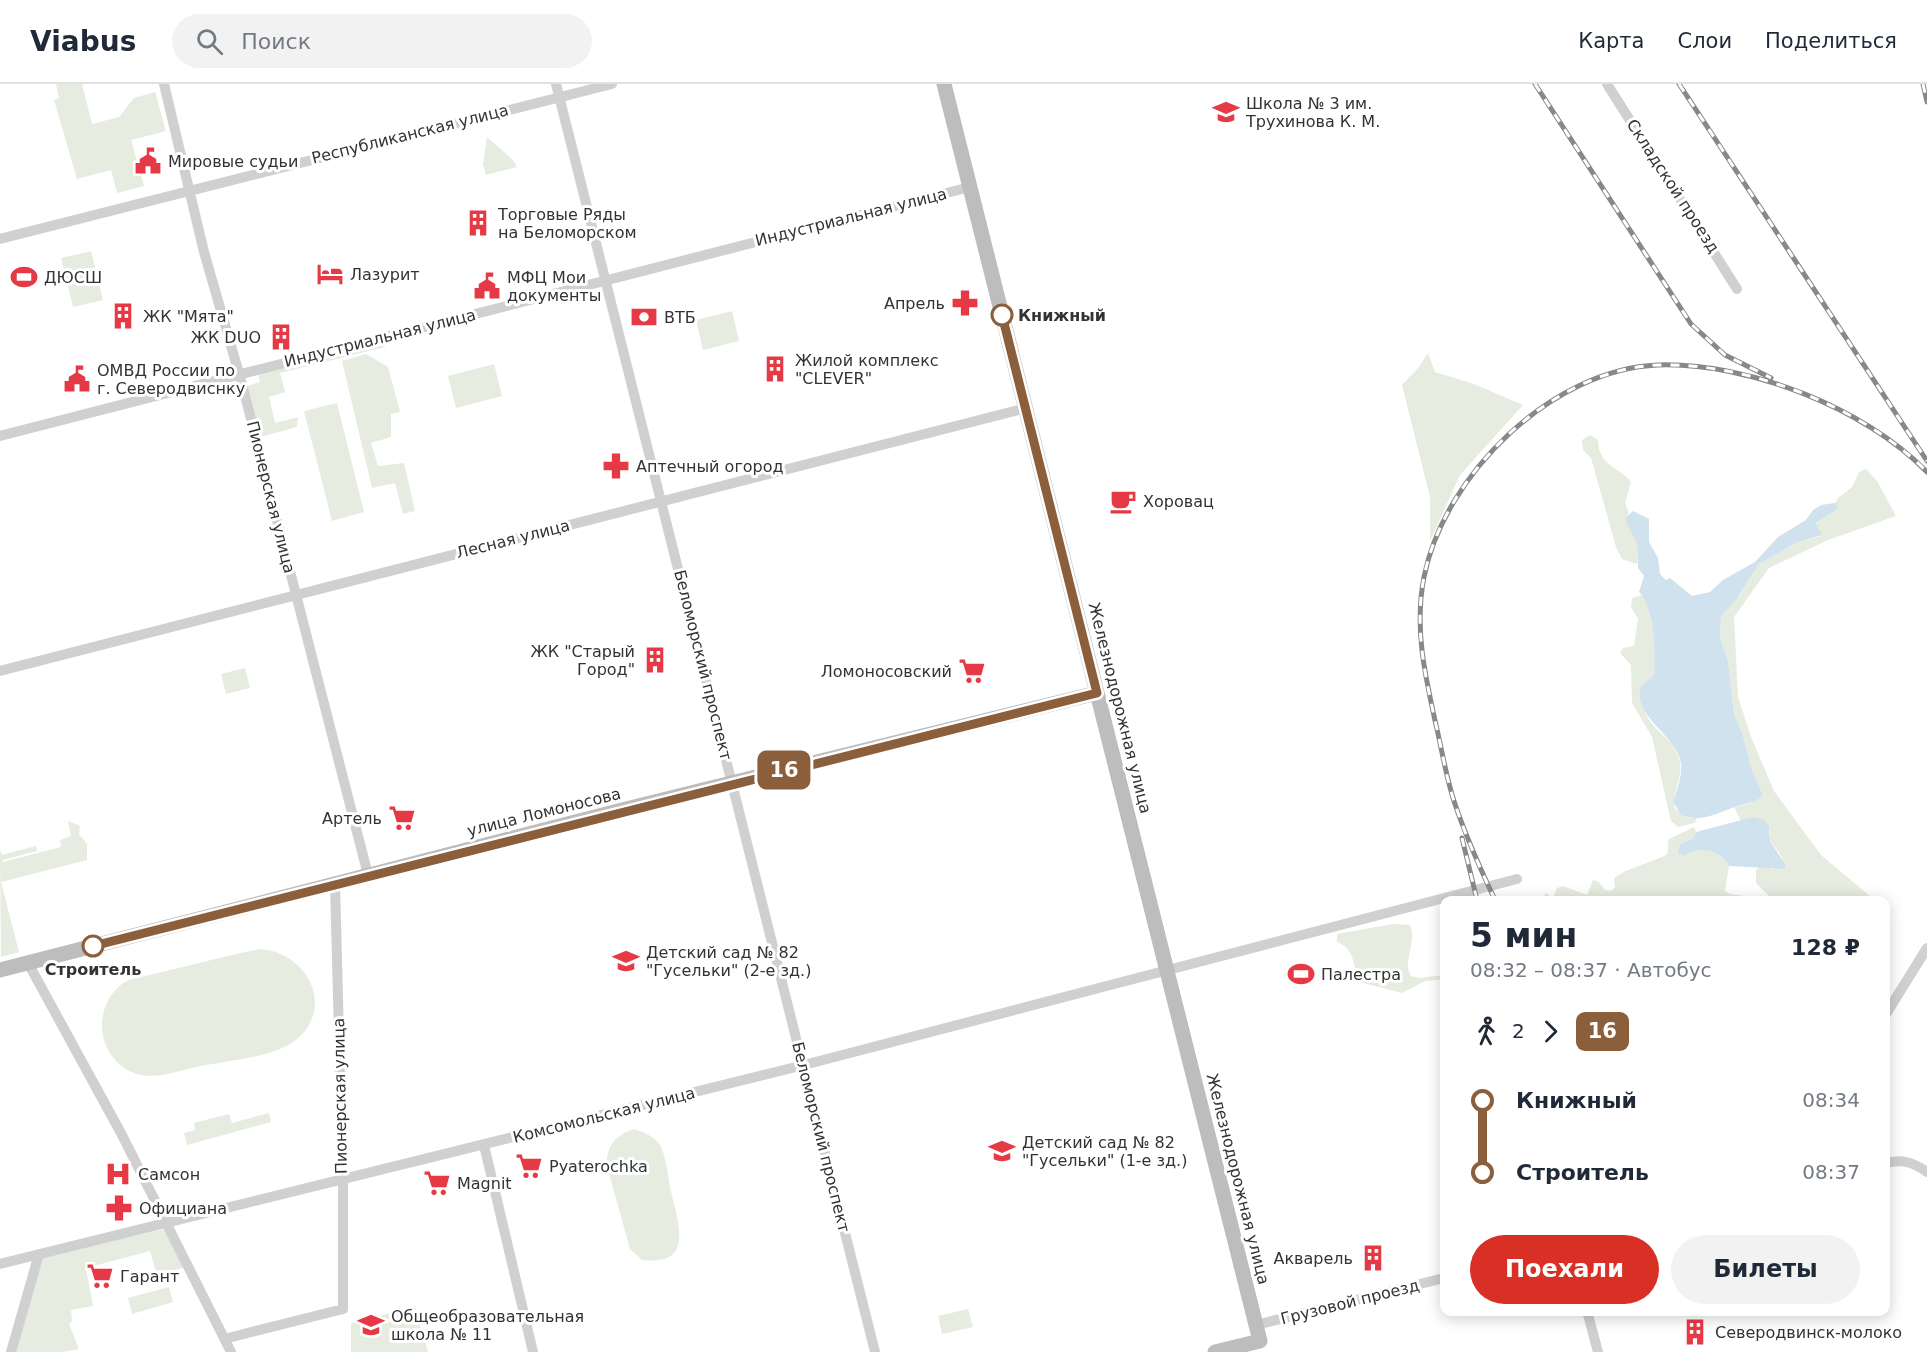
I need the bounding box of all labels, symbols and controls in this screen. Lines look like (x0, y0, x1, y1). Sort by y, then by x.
search box (172, 14, 592, 68)
text: Viabus (30, 25, 136, 58)
icon: search (193, 25, 226, 58)
text: Поиск (241, 29, 311, 54)
text: Карта (1578, 29, 1644, 53)
text: Слои (1677, 29, 1732, 53)
text: Поделиться (1765, 29, 1897, 53)
place label: Школа № 3 им. Трухинова К. М. (1245, 94, 1380, 131)
school or university icon: Школа № 3 им. Трухинова К. М. (1211, 97, 1241, 127)
street label: Республиканская улица (310, 100, 510, 168)
street label: Складской проезд (1623, 116, 1723, 256)
public building icon: Мировые судьи (133, 146, 163, 176)
place label: Мировые судьи (168, 152, 298, 171)
street label: Индустриальная улица (753, 184, 949, 250)
place label: Торговые Ряды на Беломорском (497, 205, 637, 242)
building icon: Торговые Ряды на Беломорском (463, 208, 493, 238)
hotel icon: Лазурит (315, 259, 345, 289)
sports icon: ДЮСШ (9, 262, 39, 292)
place label: Лазурит (350, 265, 420, 284)
place label: ДЮСШ (44, 268, 102, 287)
place label: МФЦ Мои документы (507, 268, 601, 305)
public building icon: МФЦ Мои документы (472, 271, 502, 301)
pharmacy icon: Апрель (950, 288, 980, 318)
place label: Апрель (884, 294, 945, 313)
building icon: ЖК "Мята" (108, 301, 138, 331)
bank icon: ВТБ (629, 302, 659, 332)
marker: Книжный (991, 304, 1013, 326)
street label: Индустриальная улица (282, 305, 478, 371)
place label: Книжный (1018, 306, 1106, 325)
place label: ЖК "Мята" (143, 307, 234, 326)
place label: ВТБ (664, 308, 696, 327)
building icon: ЖК DUO (266, 322, 296, 352)
place label: ЖК DUO (191, 328, 261, 347)
place label: Жилой комплекс "СLEVER" (795, 351, 939, 388)
building icon: Жилой комплекс "СLEVER" (760, 354, 790, 384)
place label: ОМВД России по г. Северодвиснку (97, 361, 245, 398)
public building icon: ОМВД России по г. Северодвиснку (62, 364, 92, 394)
street label: Пионерская улица (243, 419, 299, 575)
pharmacy icon: Аптечный огород (601, 451, 631, 481)
place label: Аптечный огород (636, 457, 784, 476)
cafe icon: Хоровац (1108, 486, 1138, 516)
place label: Хоровац (1143, 492, 1214, 511)
street label: Лесная улица (454, 516, 572, 562)
street label: Беломорский проспект (670, 568, 736, 762)
street label: Железнодорожная улица (1085, 600, 1155, 816)
place label: ЖК "Старый Город" (530, 642, 635, 679)
building icon: ЖК "Старый Город" (640, 645, 670, 675)
supermarket icon: Ломоносовский (957, 656, 987, 686)
place label: Ломоносовский (821, 662, 952, 681)
line badge: 16 (757, 750, 811, 790)
text: 16 (769, 758, 799, 782)
street label: улица Ломоносова (465, 784, 623, 840)
supermarket icon: Артель (387, 803, 417, 833)
place label: Артель (322, 809, 382, 828)
text: 5 мин (1470, 916, 1577, 955)
marker: Строитель (82, 935, 104, 957)
text: 128 ₽ (1791, 935, 1860, 960)
place label: Детский сад № 82 "Гусельки" (2-е зд.) (646, 943, 811, 980)
school or university icon: Детский сад № 82 "Гусельки" (2-е зд.) (611, 946, 641, 976)
text: 08:32 – 08:37 · Автобус (1470, 958, 1712, 982)
sports icon: Палестра (1286, 959, 1316, 989)
place label: Строитель (45, 960, 141, 979)
place label: Палестра (1321, 965, 1401, 984)
icon: walk (1470, 1015, 1503, 1048)
icon: forward (1534, 1015, 1567, 1048)
street label: Пионерская улица (329, 1018, 351, 1174)
text: 2 (1512, 1019, 1525, 1043)
text: 16 (1588, 1019, 1617, 1043)
street label: Беломорский проспект (788, 1040, 854, 1234)
street label: Железнодорожная улица (1203, 1071, 1273, 1287)
street label: Комсомольская улица (511, 1083, 697, 1147)
text: Книжный (1516, 1088, 1637, 1113)
text: 08:34 (1802, 1088, 1860, 1112)
place label: Детский сад № 82 "Гусельки" (1-е зд.) (1022, 1133, 1187, 1170)
school or university icon: Детский сад № 82 "Гусельки" (1-е зд.) (987, 1136, 1017, 1166)
supermarket icon: Pyaterochka (514, 1151, 544, 1181)
place label: Pyaterochka (549, 1157, 648, 1176)
hospital icon: Самсон (103, 1159, 133, 1189)
text: Строитель (1516, 1160, 1649, 1185)
text: 08:37 (1802, 1160, 1860, 1184)
place label: Самсон (138, 1165, 200, 1184)
supermarket icon: Magnit (422, 1168, 452, 1198)
place label: Magnit (457, 1174, 512, 1193)
pharmacy icon: Официана (104, 1193, 134, 1223)
place label: Официана (139, 1199, 227, 1218)
button: Поехали (1470, 1235, 1659, 1304)
button: Билеты (1671, 1235, 1860, 1304)
building icon: Акварель (1358, 1243, 1388, 1273)
place label: Акварель (1274, 1249, 1353, 1268)
supermarket icon: Гарант (85, 1261, 115, 1291)
place label: Гарант (120, 1267, 179, 1286)
street label: Грузовой проезд (1279, 1276, 1421, 1328)
place label: Общеобразовательная школа № 11 (391, 1307, 584, 1344)
school or university icon: Общеобразовательная школа № 11 (356, 1310, 386, 1340)
building icon: Северодвинск-молоко (1680, 1317, 1710, 1347)
place label: Северодвинск-молоко (1715, 1323, 1902, 1342)

